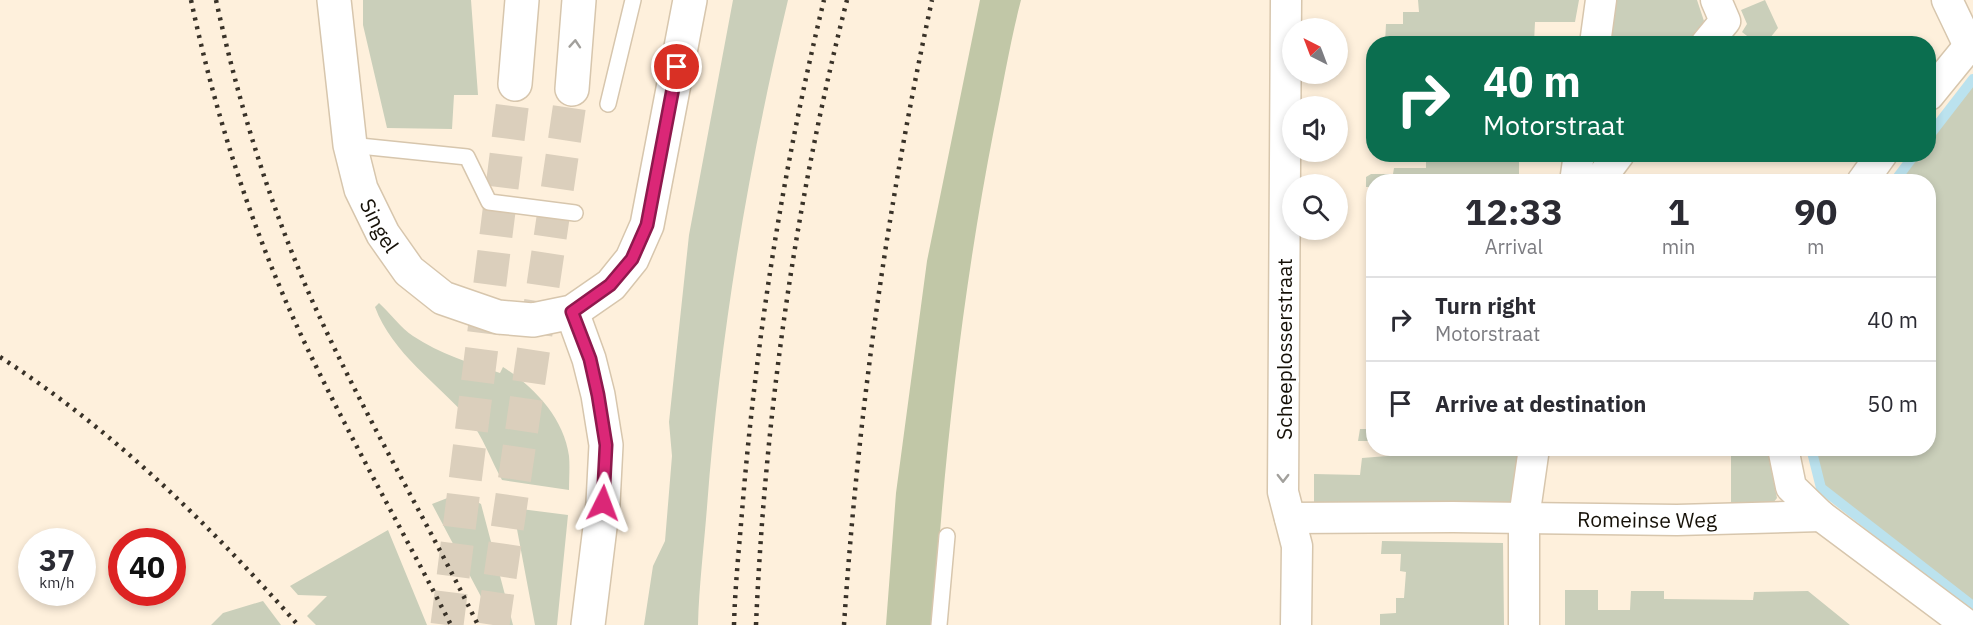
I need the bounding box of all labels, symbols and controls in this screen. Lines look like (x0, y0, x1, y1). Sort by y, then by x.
north arrow (1282, 18, 1348, 84)
map controls (1282, 18, 1348, 240)
one-way arrow (568, 40, 581, 49)
pin (651, 41, 702, 92)
icon: arrive (660, 50, 693, 83)
text: 40 m (1483, 54, 1581, 109)
icon: right (1384, 60, 1462, 138)
button: sound (1282, 96, 1348, 162)
text: Motorstraat (1483, 107, 1625, 142)
button: search (1282, 174, 1348, 240)
text: 12:33 (1465, 188, 1563, 235)
text: 1 (1668, 188, 1689, 235)
text: 90 (1794, 188, 1837, 235)
street label: Singel (354, 194, 406, 258)
text: Arrival (1485, 233, 1543, 260)
text: min (1662, 233, 1695, 260)
text: m (1807, 233, 1824, 260)
street label: Scheeplosserstraat (1270, 258, 1298, 440)
text: Turn right (1435, 291, 1536, 320)
icon: right (1384, 303, 1417, 336)
text: 40 m (1867, 305, 1918, 334)
text: Motorstraat (1435, 320, 1540, 347)
icon: arrive (1384, 387, 1417, 420)
text: Arrive at destination (1435, 389, 1646, 418)
text: 50 m (1867, 389, 1918, 418)
position arrow (571, 471, 635, 535)
one-way arrow (1277, 474, 1289, 483)
street label: Romeinse Weg (1577, 505, 1717, 534)
speed limit sign: 40 (108, 528, 186, 606)
text: 37 (39, 540, 75, 579)
text: km/h (39, 573, 75, 592)

